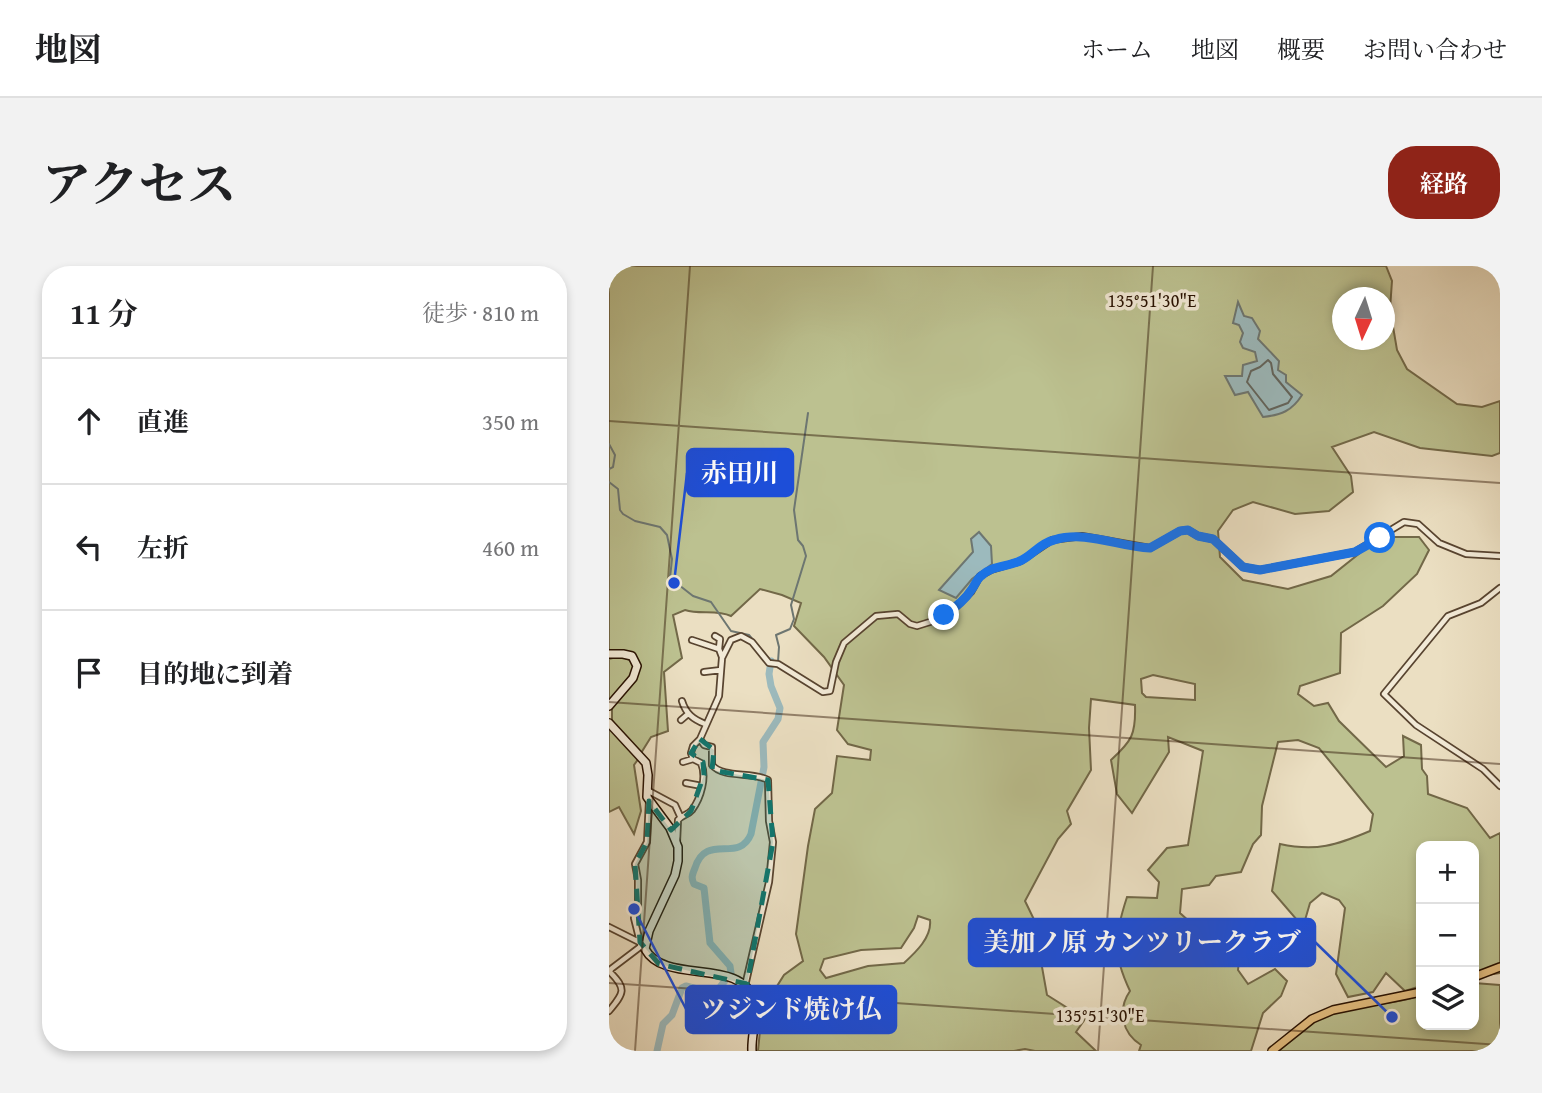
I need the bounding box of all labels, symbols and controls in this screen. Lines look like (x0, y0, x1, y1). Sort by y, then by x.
text: 地図 (35, 25, 101, 73)
text: ホーム (1081, 32, 1153, 67)
text: 地図 (1191, 32, 1239, 67)
text: 概要 (1277, 32, 1325, 67)
text: お問い合わせ (1363, 32, 1507, 67)
button: 経路 (1388, 146, 1500, 219)
text: アクセス (42, 147, 237, 219)
text: 135°51'30"E (1108, 287, 1196, 314)
north arrow (1332, 287, 1395, 350)
text: 11 分 (70, 291, 138, 335)
text: 徒歩 · 810 m (422, 296, 539, 329)
icon: ahead (70, 402, 108, 440)
text: 直進 (137, 402, 189, 441)
text: 350 m (482, 405, 539, 438)
callout: 赤田川 (687, 449, 793, 496)
text: 赤田川 (701, 453, 779, 492)
route start (1364, 522, 1395, 553)
icon: left (70, 528, 108, 566)
text: 左折 (137, 528, 189, 567)
text: 460 m (482, 531, 539, 564)
route end (928, 599, 959, 630)
icon: arrive (70, 654, 108, 692)
text: 目的地に到着 (137, 654, 293, 693)
map controls (1416, 841, 1479, 1030)
button: + (1416, 841, 1479, 904)
button: − (1416, 904, 1479, 967)
callout: 美加ノ原 カンツリークラブ (969, 919, 1315, 966)
text: 美加ノ原 カンツリークラブ (983, 922, 1302, 961)
button: layers (1416, 967, 1479, 1030)
callout: ツジンド焼け仏 (686, 986, 896, 1033)
text: ツジンド焼け仏 (700, 989, 882, 1028)
text: 135°51'30"E (1056, 1002, 1144, 1029)

